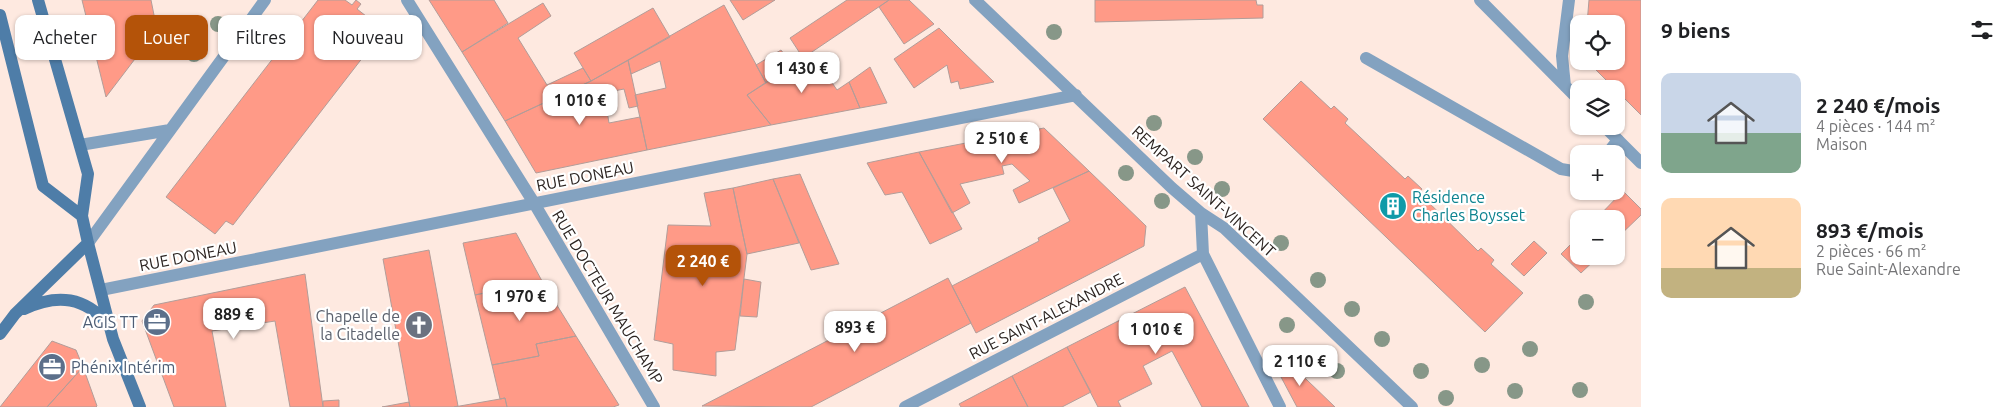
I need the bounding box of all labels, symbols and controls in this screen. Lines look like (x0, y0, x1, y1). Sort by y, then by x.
chip: Acheter (15, 15, 115, 60)
chip: Louer (125, 15, 208, 60)
chip: Filtres (218, 15, 304, 60)
chip: Nouveau (314, 15, 422, 60)
map controls (1570, 15, 1625, 265)
button: locate (1570, 15, 1625, 70)
icon: filters (1968, 16, 1996, 44)
text: 9 biens (1661, 18, 1731, 42)
pin: 1 430 € (756, 52, 848, 94)
text: 1 430 € (776, 59, 828, 77)
button: layers (1570, 80, 1625, 135)
pin: 1 010 € (534, 84, 626, 126)
text: 1 010 € (554, 91, 606, 109)
icon: home (1701, 93, 1761, 153)
text: 2 240 €/mois (1816, 93, 1941, 117)
text: 4 pièces · 144 m² (1816, 117, 1936, 135)
pin: 2 510 € (956, 121, 1048, 164)
street label: REMPART SAINT-VINCENT (1129, 122, 1279, 260)
text: 2 510 € (976, 129, 1028, 147)
text: Maison (1816, 135, 1867, 153)
button: + (1570, 145, 1625, 200)
street label: RUE DONEAU (535, 158, 635, 194)
place label: Résidence Charles Boysset (1412, 188, 1526, 224)
building icon: Résidence Charles Boysset (1378, 191, 1408, 221)
street label: RUE DOCTEUR MAUCHAMP (549, 207, 667, 387)
button: − (1570, 210, 1625, 265)
icon: home (1701, 218, 1761, 278)
text: 893 €/mois (1816, 218, 1924, 242)
street label: RUE DONEAU (138, 238, 238, 274)
text: 2 pièces · 66 m² (1816, 242, 1926, 260)
pin: 2 240 € (657, 244, 749, 287)
text: 2 240 € (677, 252, 729, 270)
text: Rue Saint-Alexandre (1816, 260, 1961, 278)
street label: RUE SAINT-ALEXANDRE (966, 269, 1126, 363)
pin: 1 970 € (474, 280, 566, 322)
text: 1 970 € (494, 287, 546, 305)
pin: 889 € (199, 298, 269, 340)
text: 889 € (214, 305, 254, 323)
office icon: AGIS TT (142, 307, 172, 337)
place label: Chapelle de la Citadelle (316, 307, 400, 343)
church icon: Chapelle de la Citadelle (404, 310, 434, 340)
pin: 893 € (820, 310, 890, 353)
pin: 1 010 € (1110, 312, 1202, 355)
place label: AGIS TT (83, 313, 138, 331)
text: 893 € (835, 318, 875, 336)
text: 1 010 € (1130, 320, 1182, 338)
pin: 2 110 € (1254, 344, 1346, 387)
office icon: Phénix Intérim (37, 352, 67, 382)
text: 2 110 € (1274, 352, 1326, 370)
place label: Phénix Intérim (71, 358, 175, 376)

